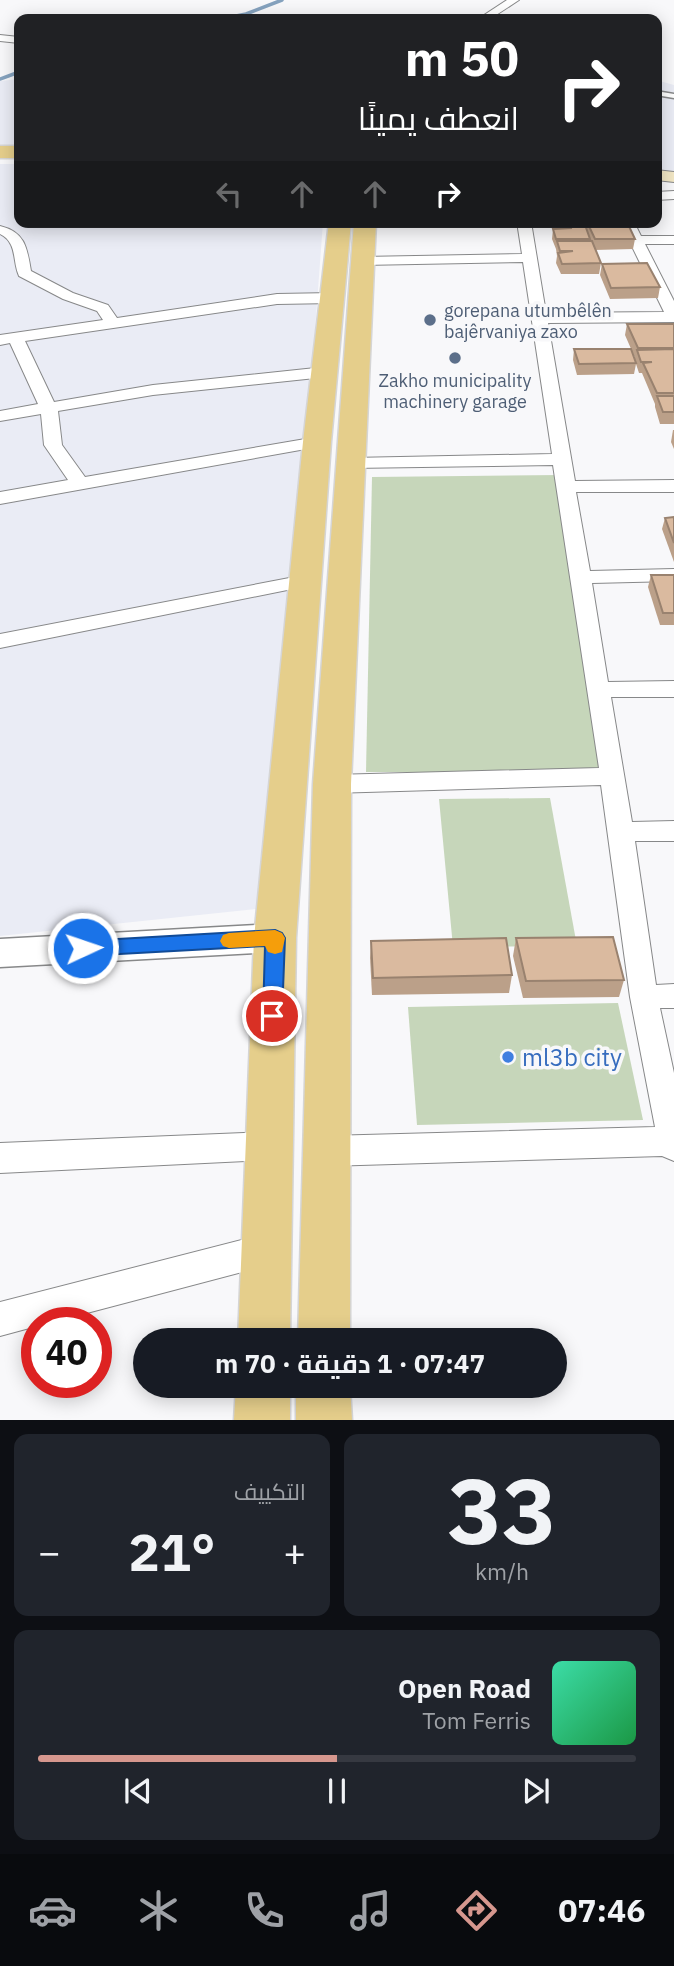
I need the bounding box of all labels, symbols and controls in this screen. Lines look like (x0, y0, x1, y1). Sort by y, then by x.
text: 50 m (405, 26, 519, 89)
icon: right (543, 42, 634, 133)
text: انعطف يمينًا (358, 97, 519, 139)
icon: left (210, 175, 248, 213)
icon: ahead (283, 175, 321, 213)
icon: ahead (356, 175, 394, 213)
icon: right (429, 175, 467, 213)
place label: gorepana utumbêlên bajêrvaniya zaxo (444, 299, 612, 343)
marker: gorepana utumbêlên bajêrvaniya zaxo (422, 312, 438, 328)
marker: Zakho municipality machinery garage (447, 350, 463, 366)
place label: Zakho municipality machinery garage (378, 369, 532, 413)
position arrow (46, 911, 120, 985)
pin (242, 986, 302, 1046)
icon: arrive (253, 997, 291, 1035)
place label: ml3b city (522, 1041, 622, 1073)
marker: ml3b city (500, 1049, 516, 1065)
speed limit sign: 40 (21, 1307, 112, 1398)
text: 07:47 · 1 دقيقة · 70 m (215, 1346, 485, 1380)
text: 33 (447, 1451, 557, 1569)
text: التكييف (234, 1476, 306, 1506)
text: 21° (129, 1518, 215, 1585)
text: − (38, 1527, 61, 1576)
text: + (283, 1527, 306, 1576)
text: km/h (475, 1556, 529, 1586)
text: Open Road (398, 1671, 531, 1705)
text: Tom Ferris (422, 1705, 531, 1735)
icon: previous (119, 1772, 157, 1810)
icon: pause (318, 1772, 356, 1810)
icon: next (517, 1772, 555, 1810)
icon: car (28, 1886, 77, 1935)
icon: climate (134, 1886, 183, 1935)
icon: phone (240, 1886, 289, 1935)
icon: music (346, 1886, 395, 1935)
icon: directions (452, 1886, 501, 1935)
text: 07:46 (558, 1889, 646, 1931)

